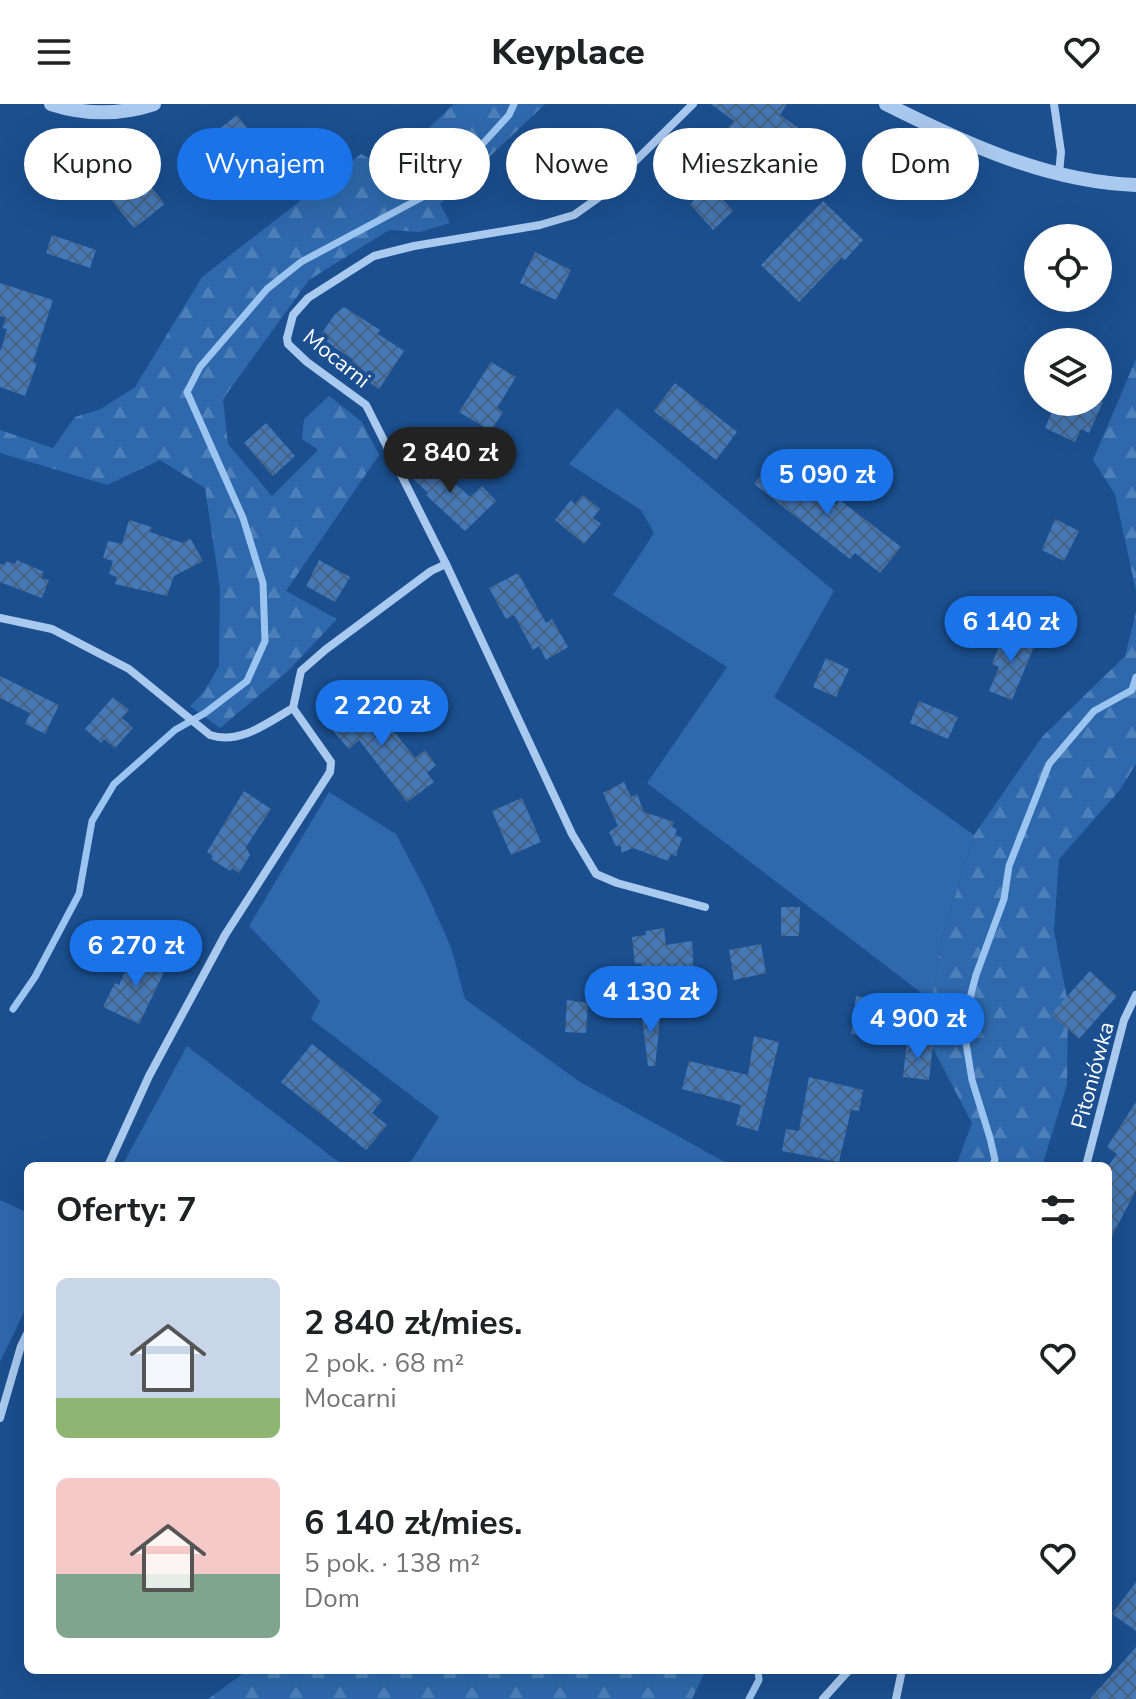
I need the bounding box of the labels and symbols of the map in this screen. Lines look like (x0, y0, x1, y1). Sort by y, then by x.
street label: Mocarni (297, 322, 376, 395)
pin: 2 840 zł (367, 427, 533, 495)
pin: 5 090 zł (744, 449, 910, 517)
pin: 6 140 zł (928, 596, 1094, 664)
pin: 2 220 zł (299, 680, 465, 748)
pin: 6 270 zł (53, 920, 219, 988)
pin: 4 130 zł (568, 966, 734, 1034)
pin: 4 900 zł (835, 993, 1001, 1061)
street label: Pitoniówka (1064, 1018, 1122, 1132)

